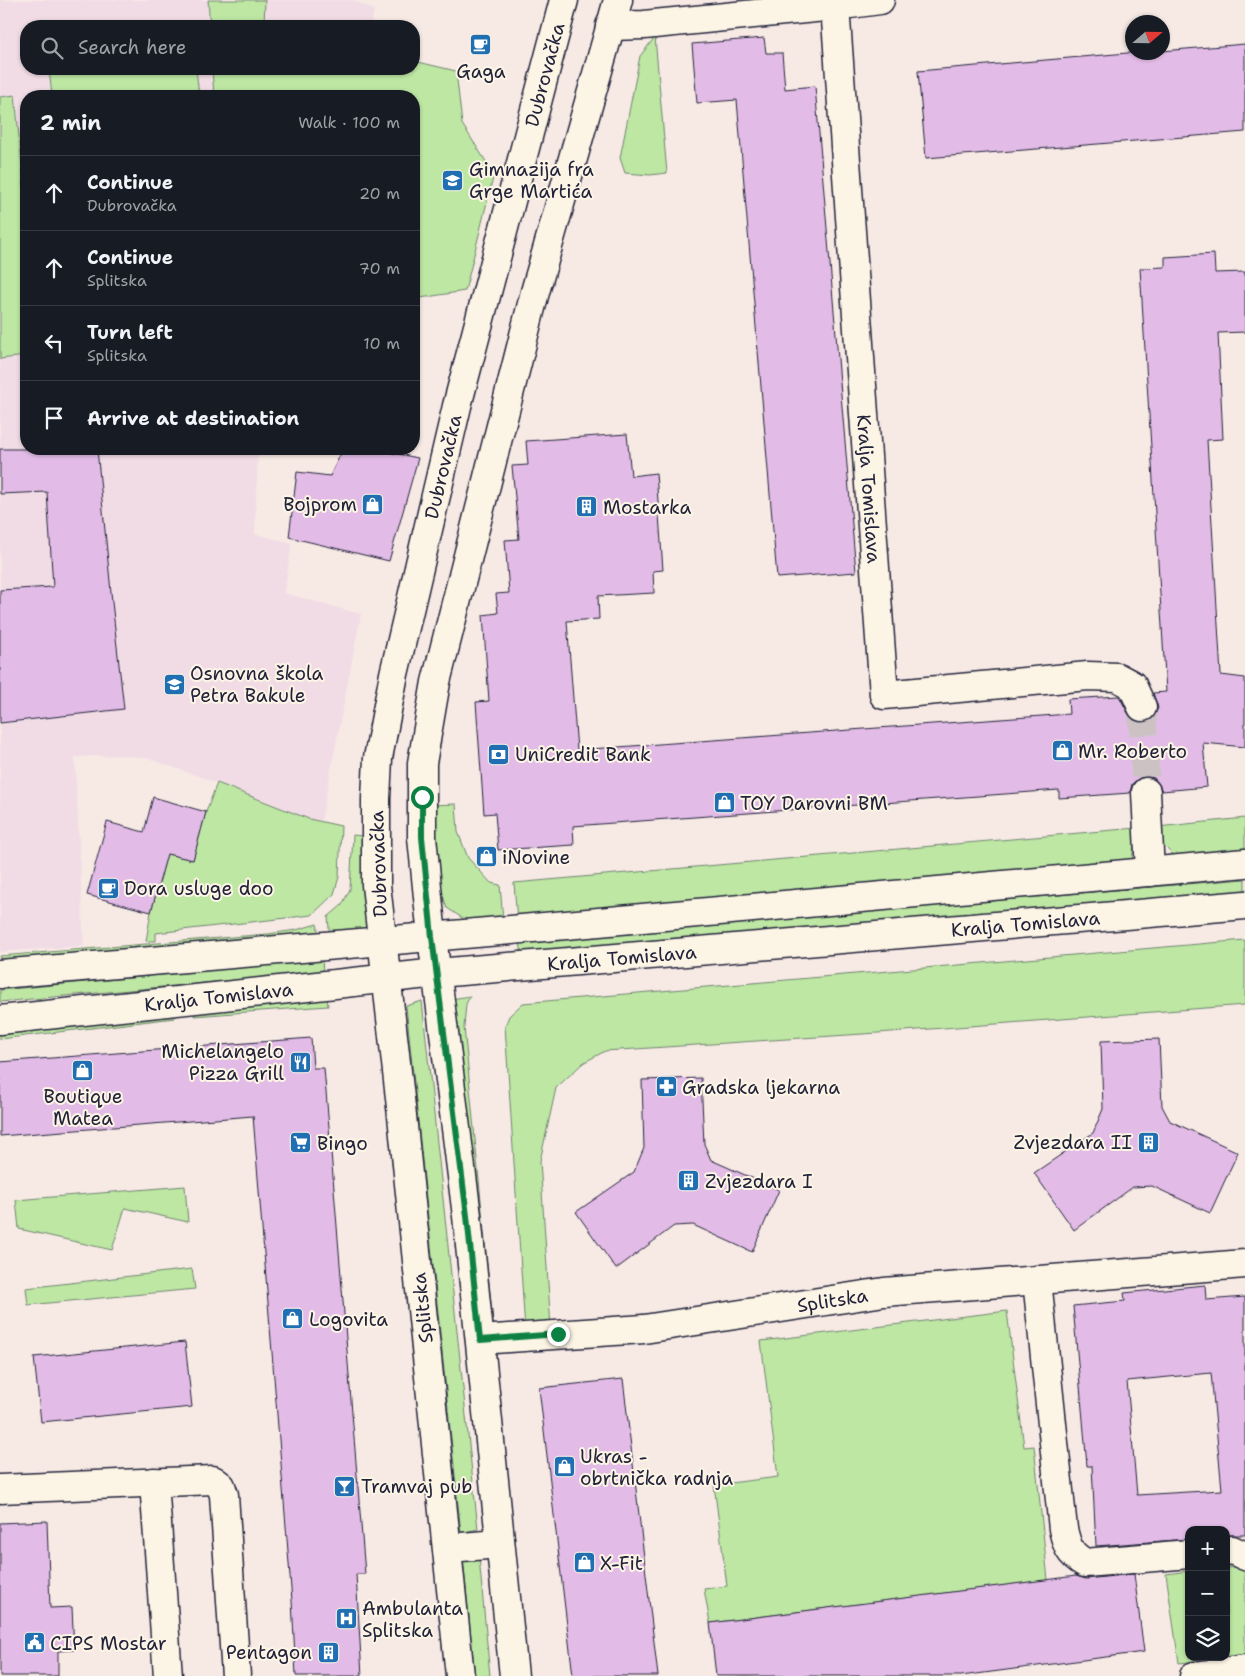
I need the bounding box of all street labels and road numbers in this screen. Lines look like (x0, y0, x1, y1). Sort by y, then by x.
street label: Dubrovačka (519, 20, 571, 130)
street label: Dubrovačka (419, 412, 468, 522)
street label: Kralja Tomislava (851, 413, 887, 565)
street label: Dubrovačka (364, 810, 393, 918)
street label: Kralja Tomislava (950, 905, 1101, 943)
street label: Kralja Tomislava (546, 939, 698, 977)
street label: Kralja Tomislava (143, 977, 295, 1017)
street label: Splitska (406, 1271, 439, 1345)
street label: Splitska (795, 1283, 870, 1318)

